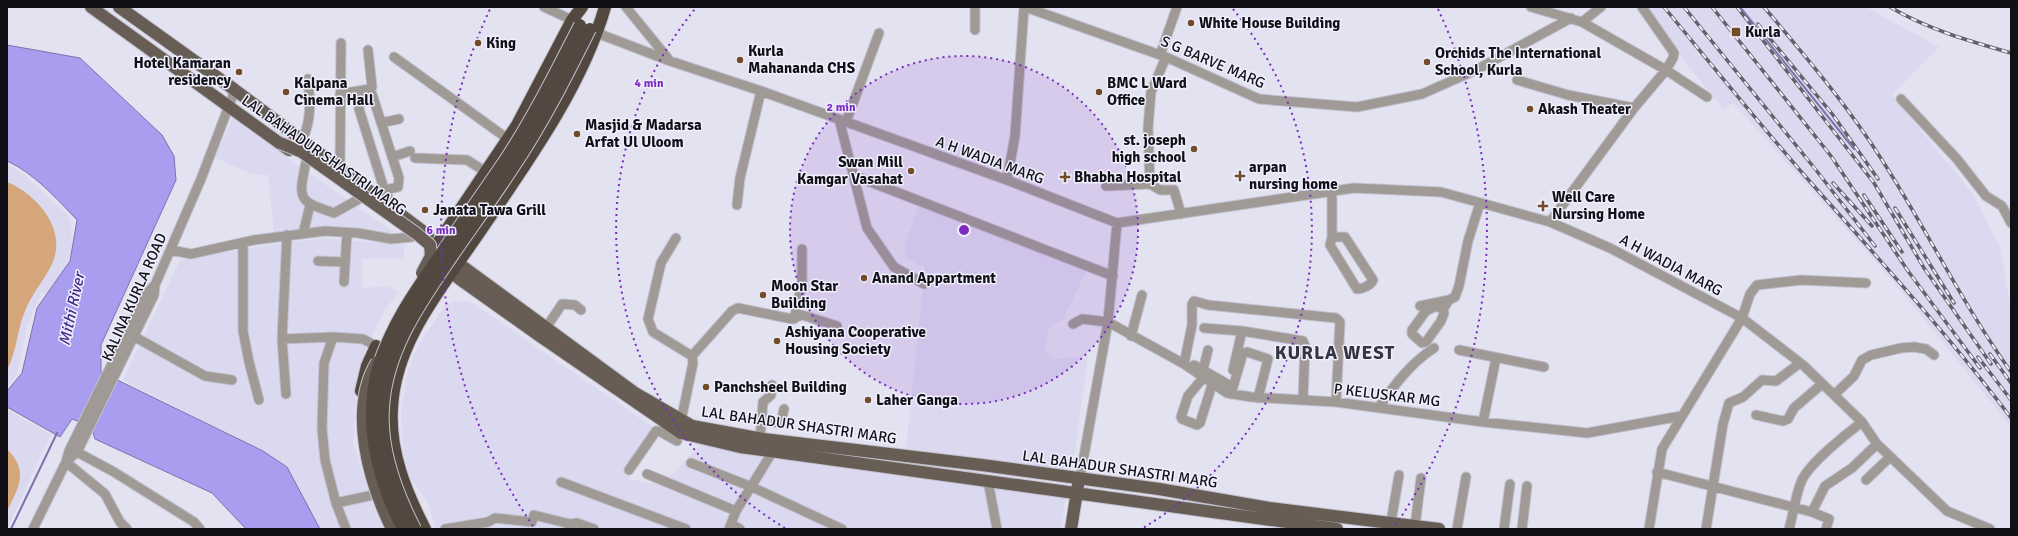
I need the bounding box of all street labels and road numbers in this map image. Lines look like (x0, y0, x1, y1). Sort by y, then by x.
street label: S G BARVE MARG (1158, 32, 1268, 92)
street label: LAL BAHADUR SHASTRI MARG (238, 91, 410, 219)
street label: A H WADIA MARG (933, 132, 1047, 188)
street label: KALINA KURLA ROAD (98, 230, 170, 364)
street label: A H WADIA MARG (1617, 230, 1725, 300)
street label: P KELUSKAR MG (1333, 380, 1441, 410)
street label: LAL BAHADUR SHASTRI MARG (700, 402, 898, 448)
street label: LAL BAHADUR SHASTRI MARG (1021, 446, 1219, 492)

